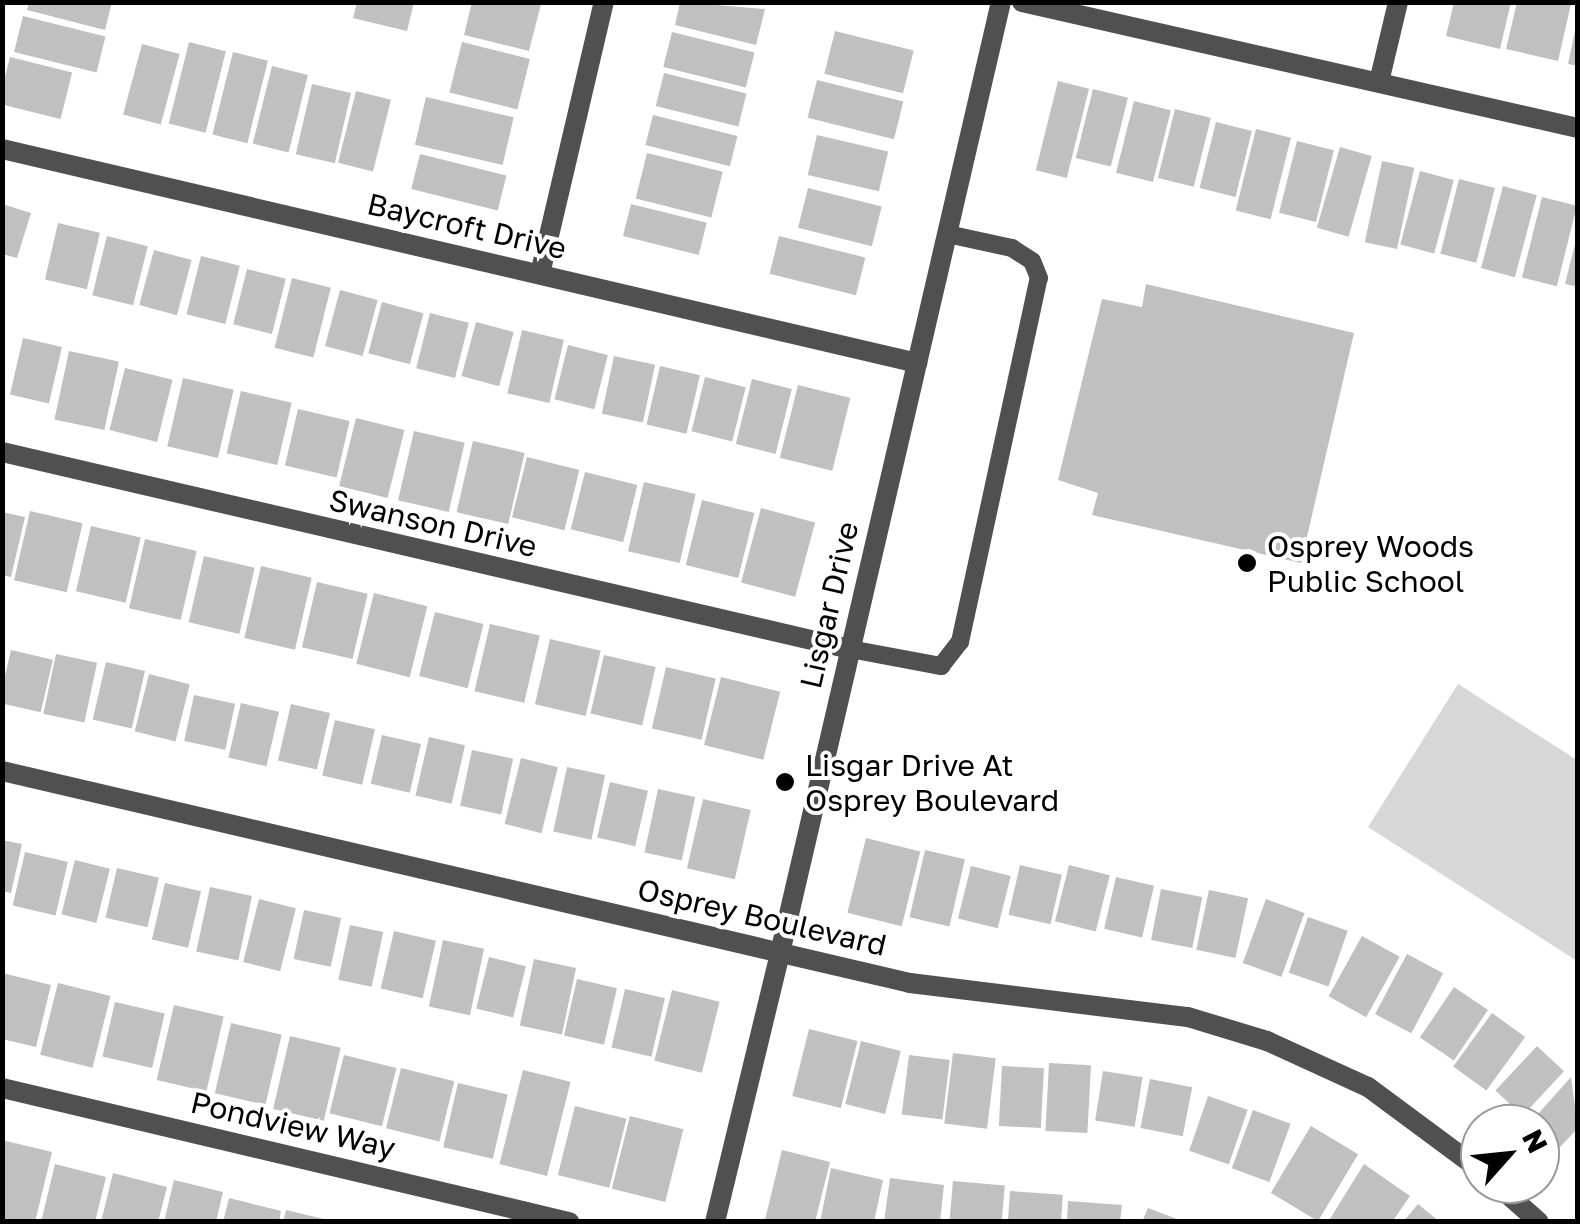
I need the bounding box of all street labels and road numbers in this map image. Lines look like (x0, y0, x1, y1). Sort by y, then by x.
street label: Baycroft Drive (364, 186, 570, 266)
street label: Swanson Drive (326, 482, 540, 564)
street label: Lisgar Drive (792, 518, 866, 692)
street label: Osprey Boulevard (634, 871, 890, 963)
street label: Pondview Way (187, 1084, 399, 1166)

